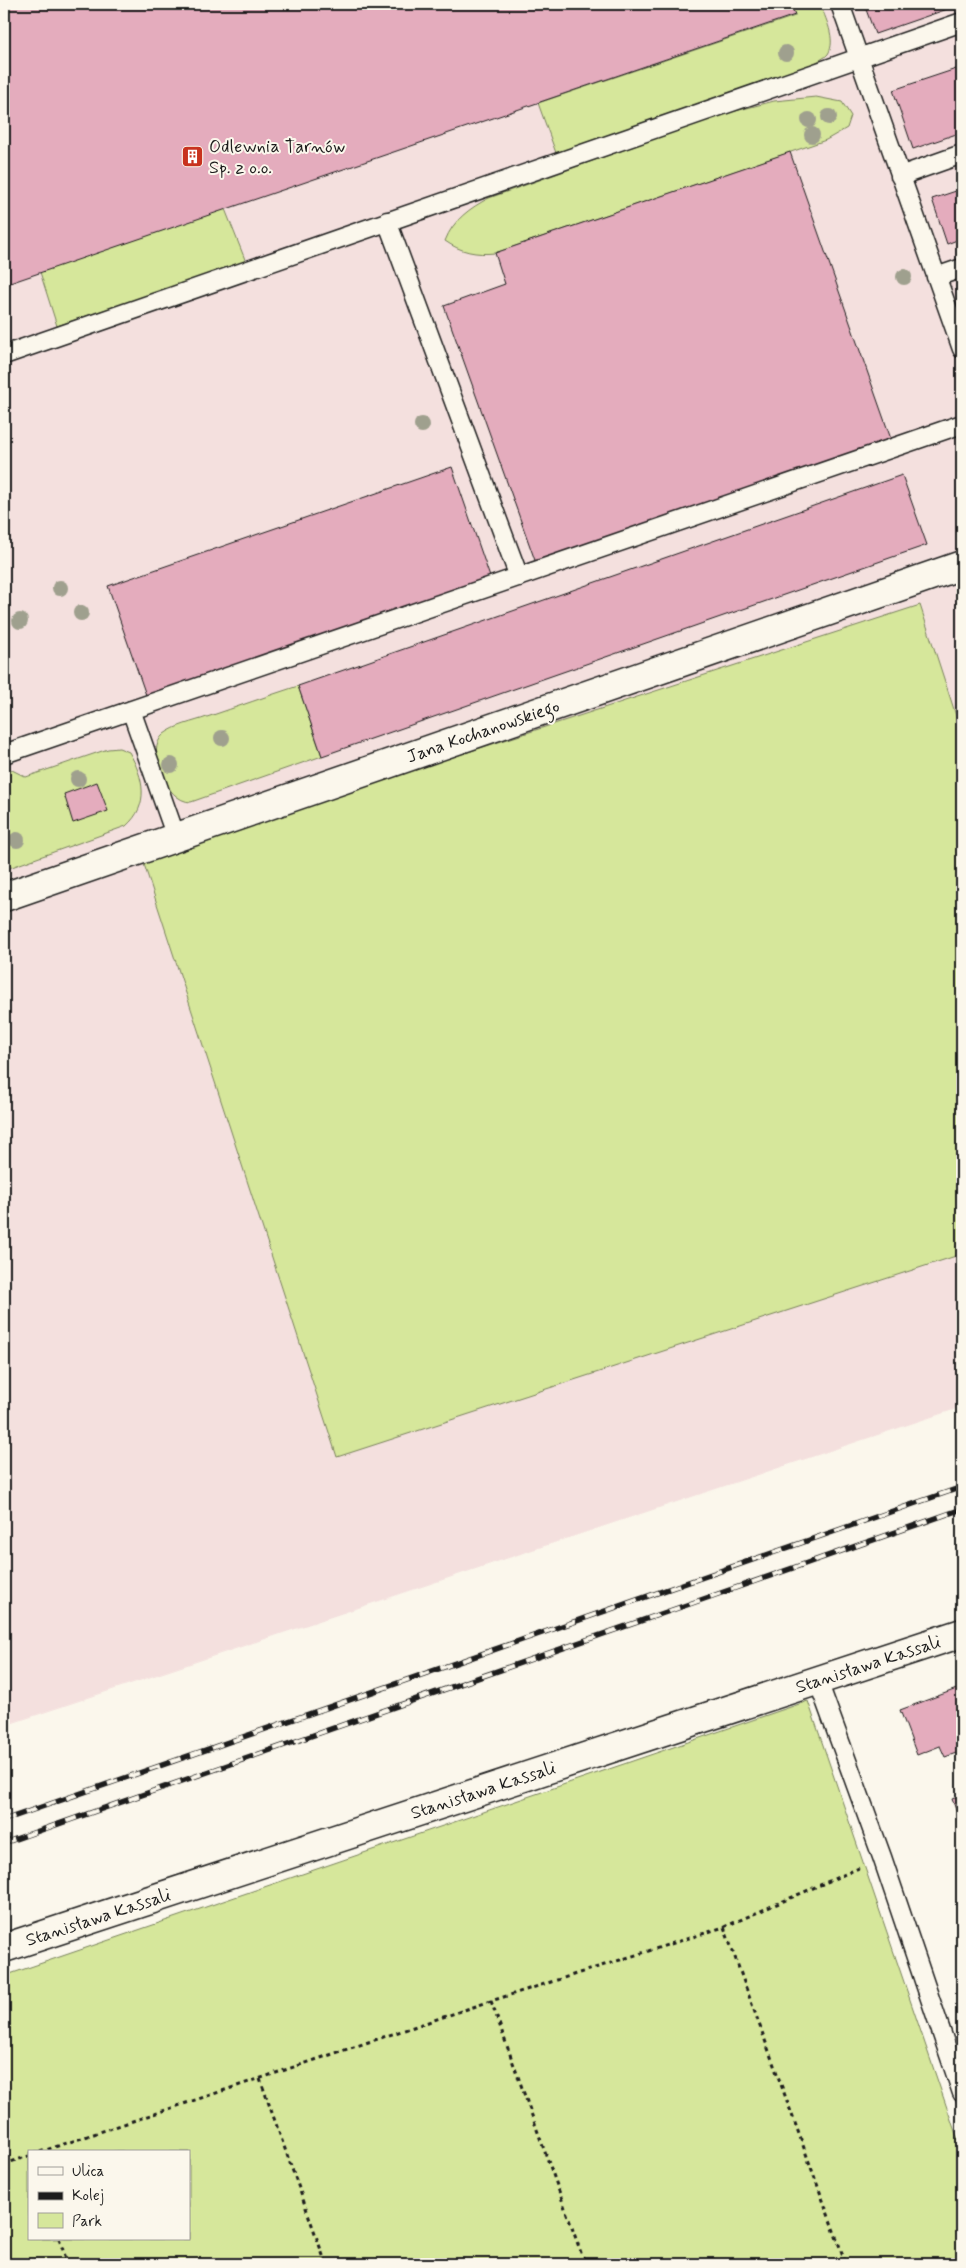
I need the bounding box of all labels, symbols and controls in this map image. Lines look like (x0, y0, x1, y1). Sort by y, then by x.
place label: Odlewnia Tarnów Sp. z o.o. (209, 135, 345, 180)
building icon: Odlewnia Tarnów Sp. z o.o. (181, 144, 205, 168)
street label: Jana Kochanowskiego (404, 695, 564, 771)
street label: Stanisława Kassali (793, 1630, 944, 1700)
street label: Stanisława Kassali (408, 1756, 559, 1826)
street label: Stanisława Kassali (23, 1883, 174, 1953)
legend (28, 2150, 190, 2240)
text: Ulica (72, 2162, 105, 2182)
text: Kolej (72, 2186, 104, 2206)
text: Park (72, 2212, 102, 2232)

